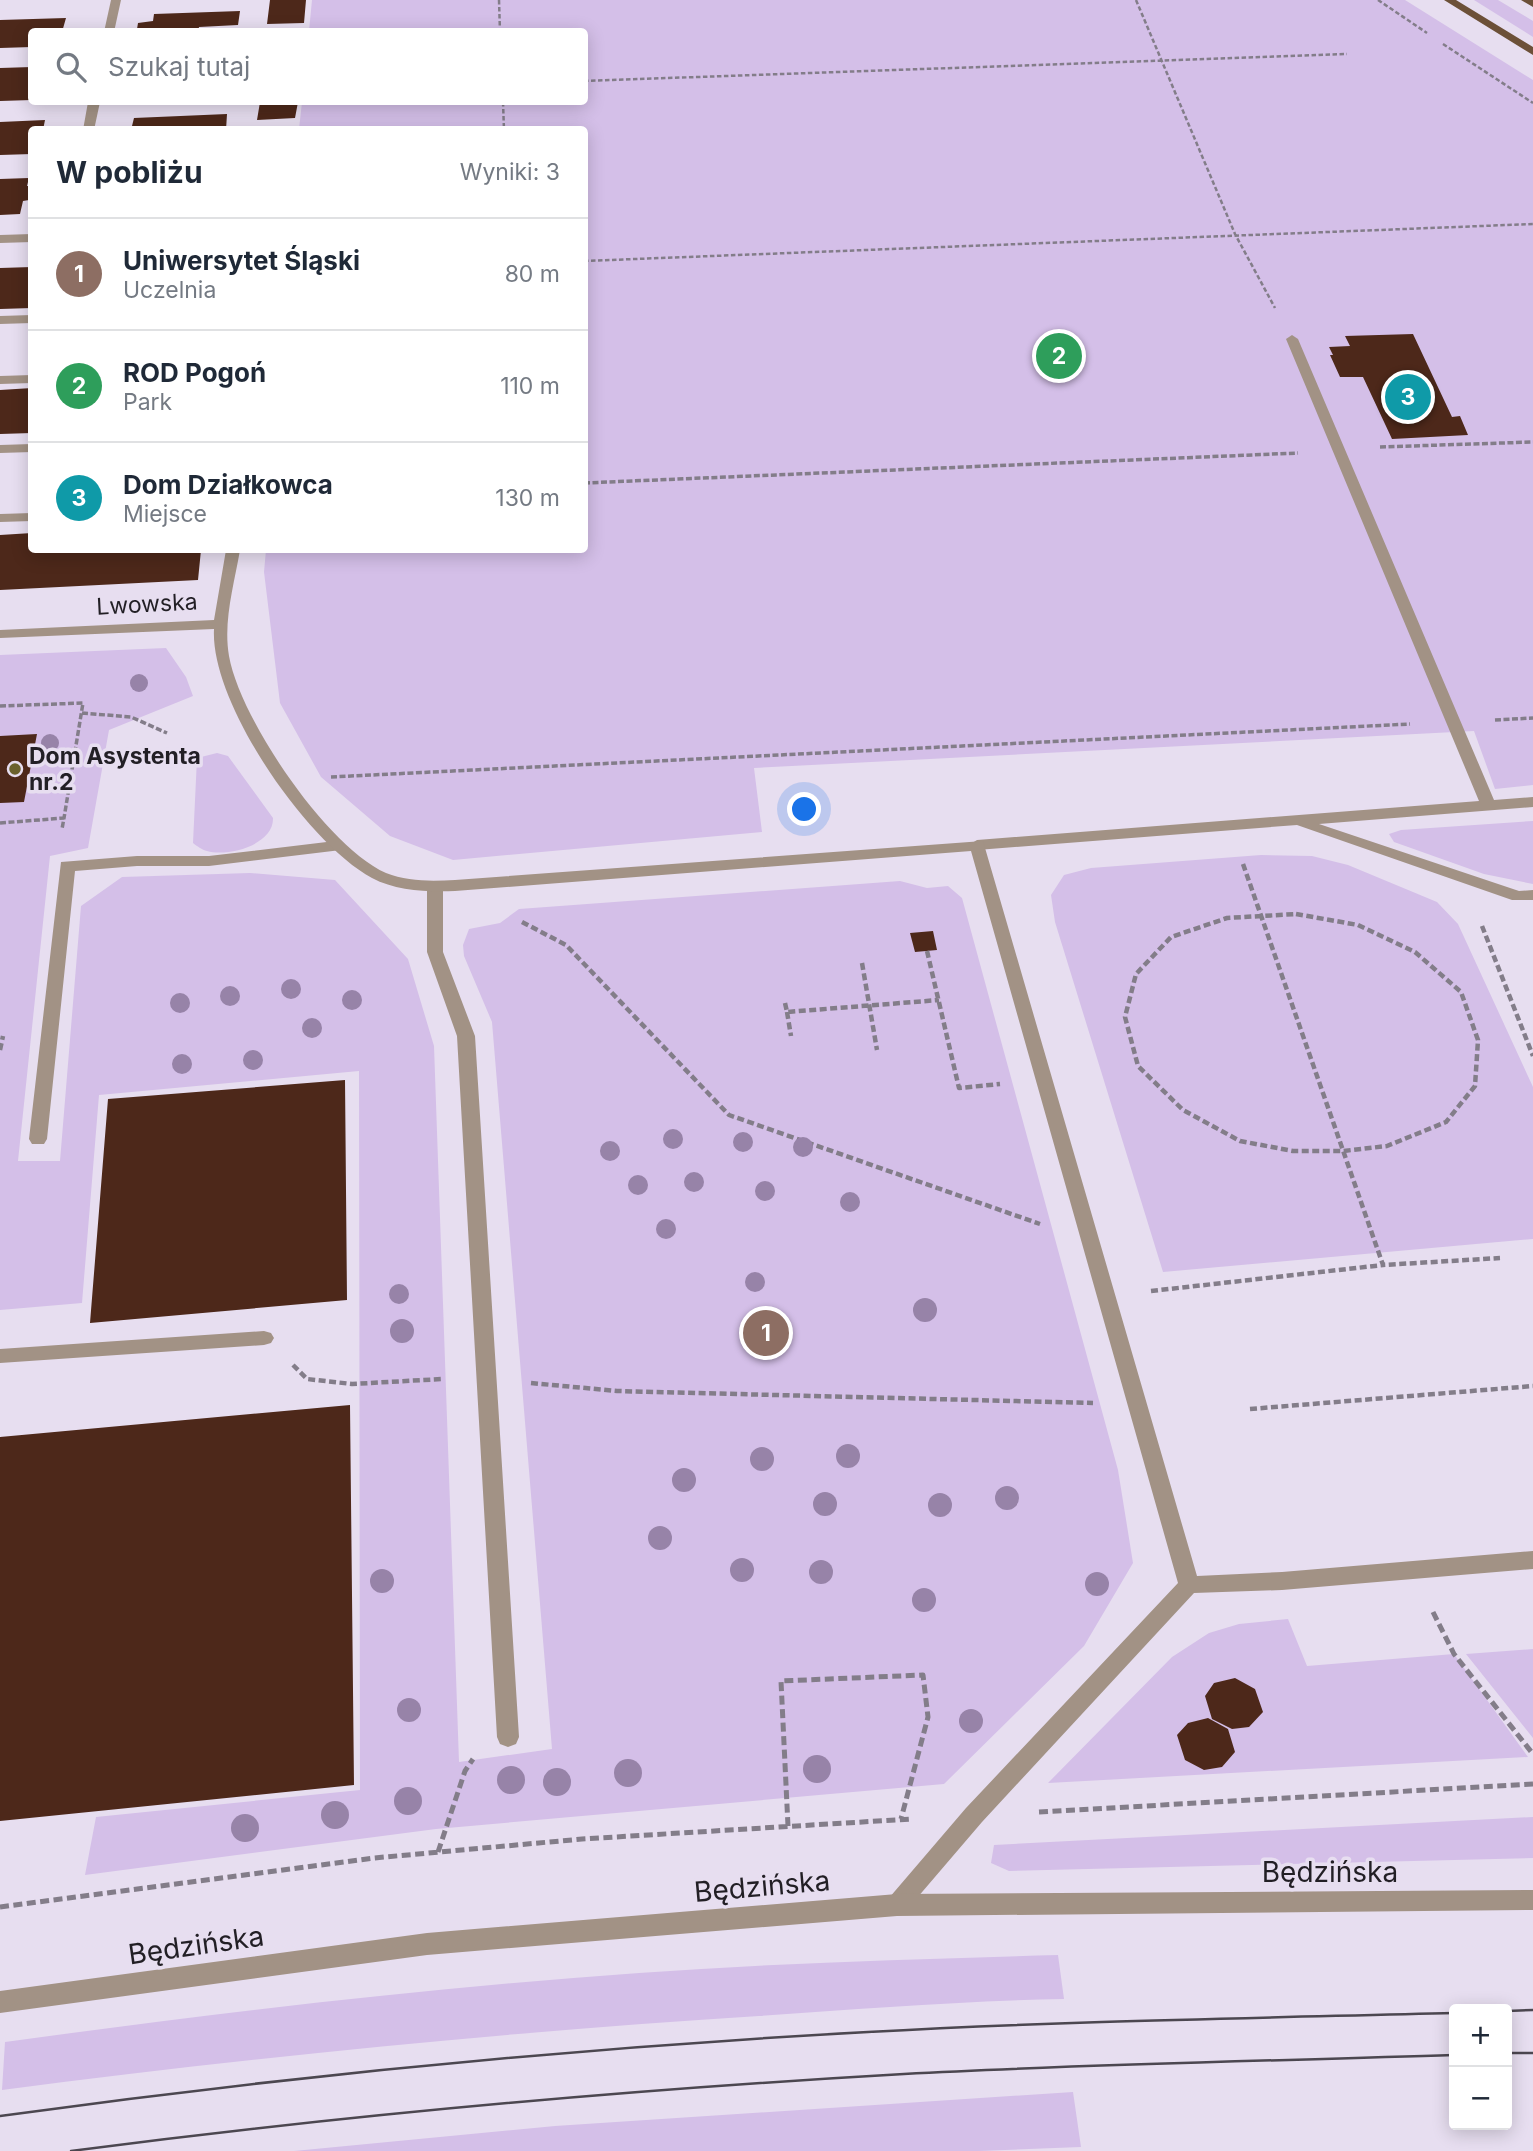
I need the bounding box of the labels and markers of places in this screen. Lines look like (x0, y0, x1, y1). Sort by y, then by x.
pin: 2 (1036, 330, 1082, 382)
pin: 3 (1385, 371, 1431, 423)
place label: Dom Asystenta nr.2 (29, 742, 201, 796)
marker: Dom Asystenta nr.2 (7, 761, 23, 777)
pin: 1 (743, 1307, 789, 1359)

